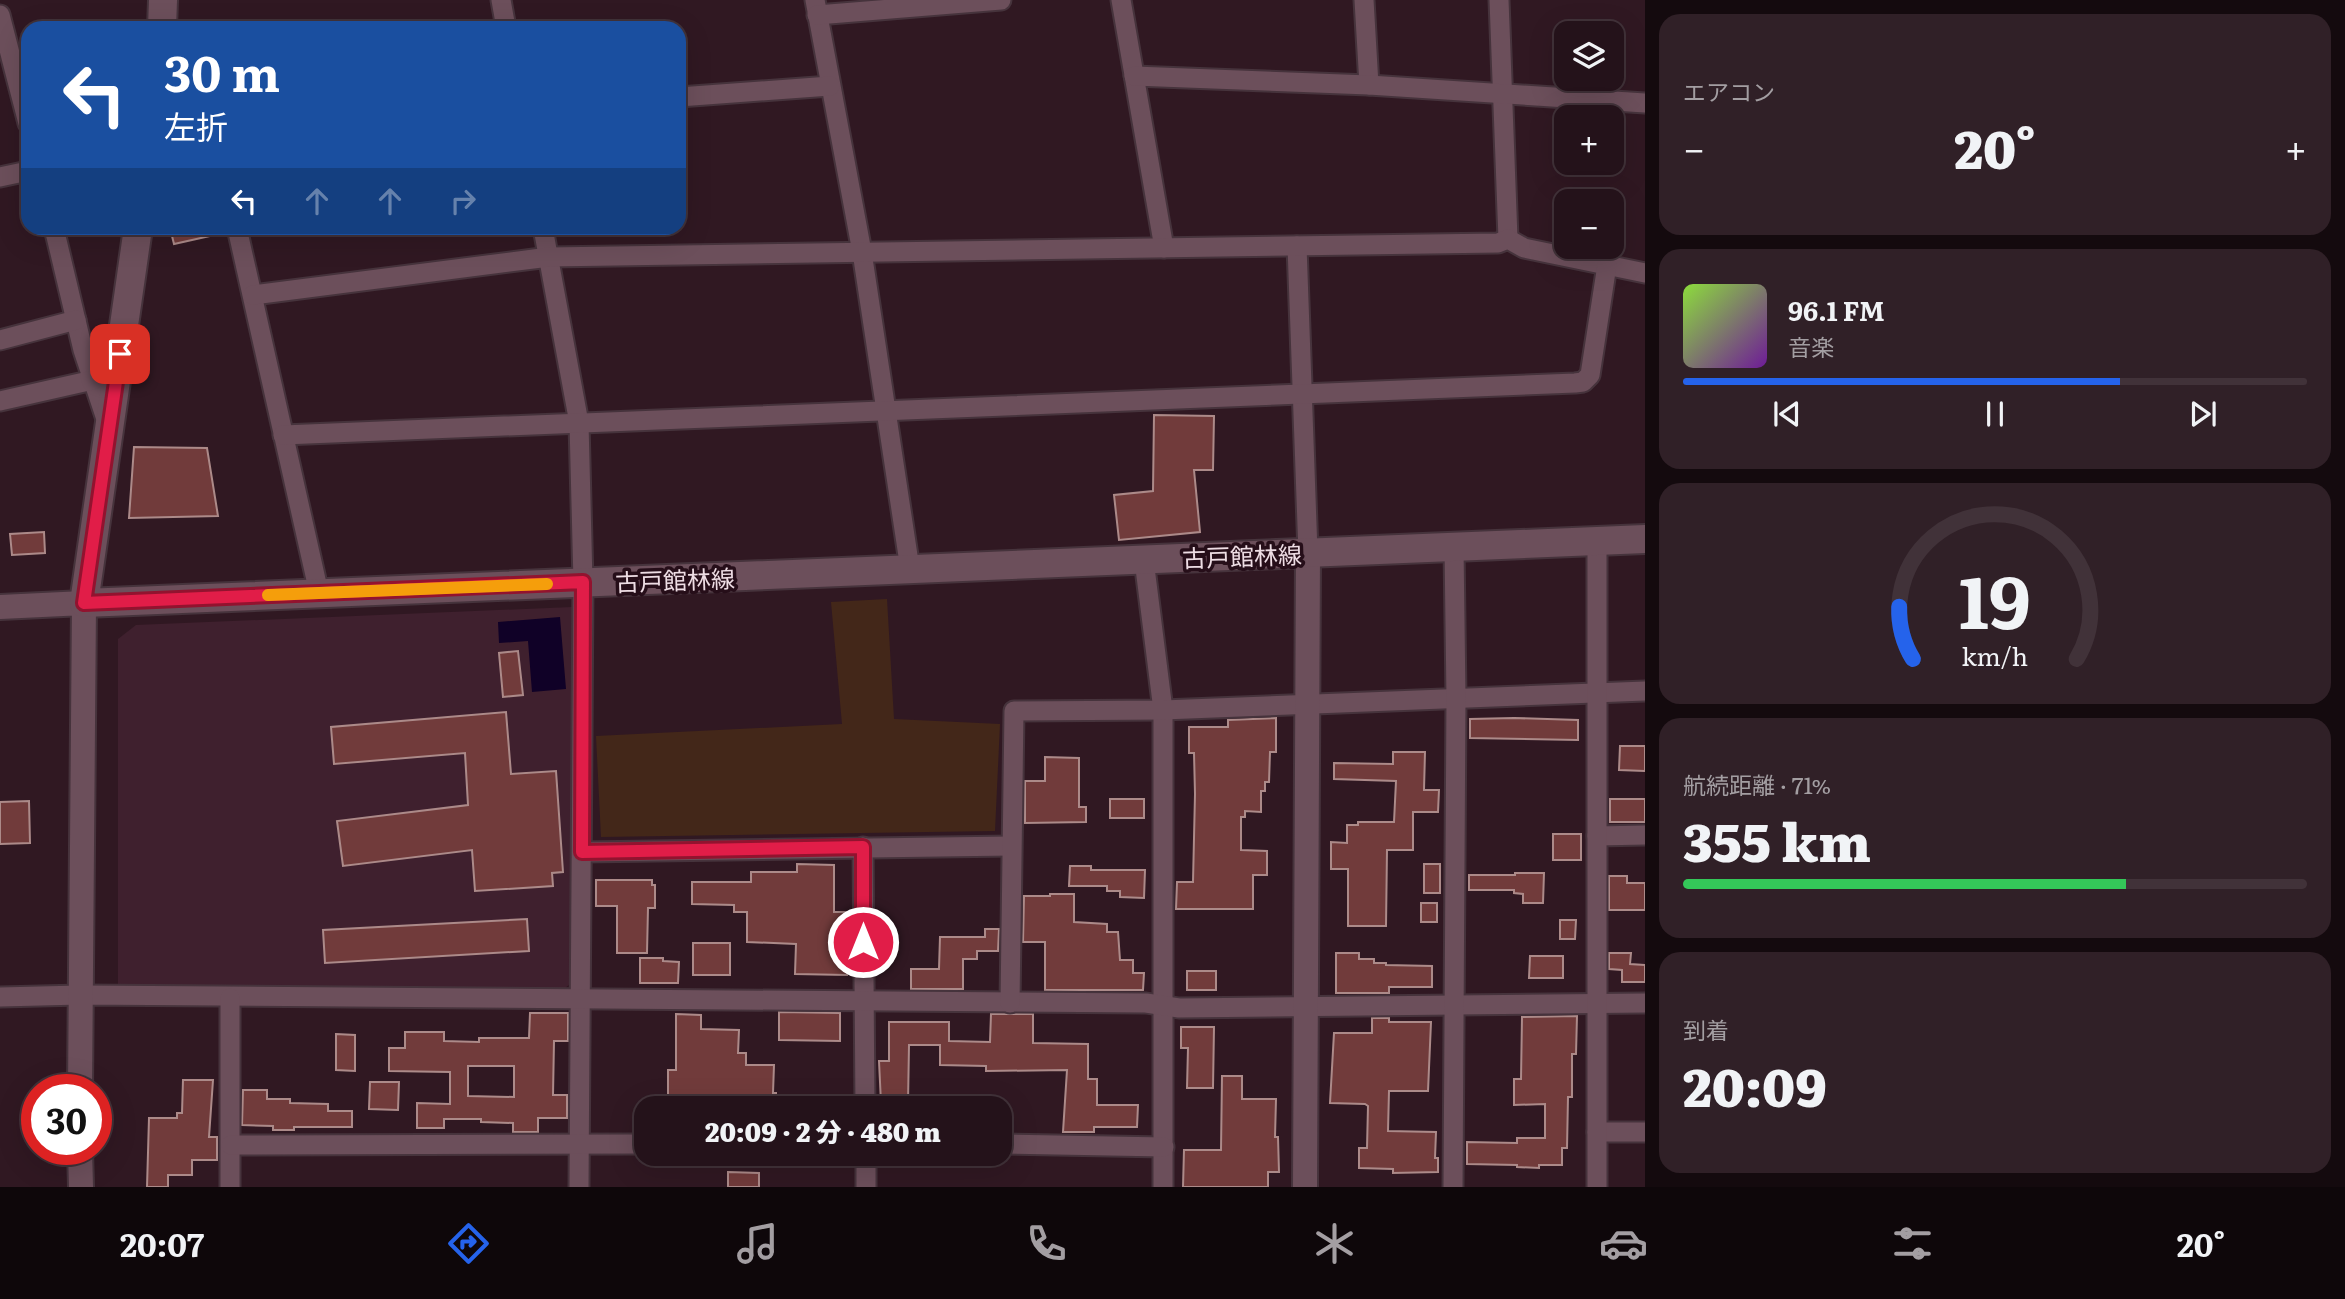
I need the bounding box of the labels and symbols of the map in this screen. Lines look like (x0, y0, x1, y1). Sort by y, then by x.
pin (90, 324, 150, 384)
street label: 古戸館林線 (1181, 535, 1303, 575)
street label: 古戸館林線 (614, 559, 736, 599)
position arrow (826, 905, 900, 979)
speed limit sign: 30 (21, 1074, 112, 1165)

